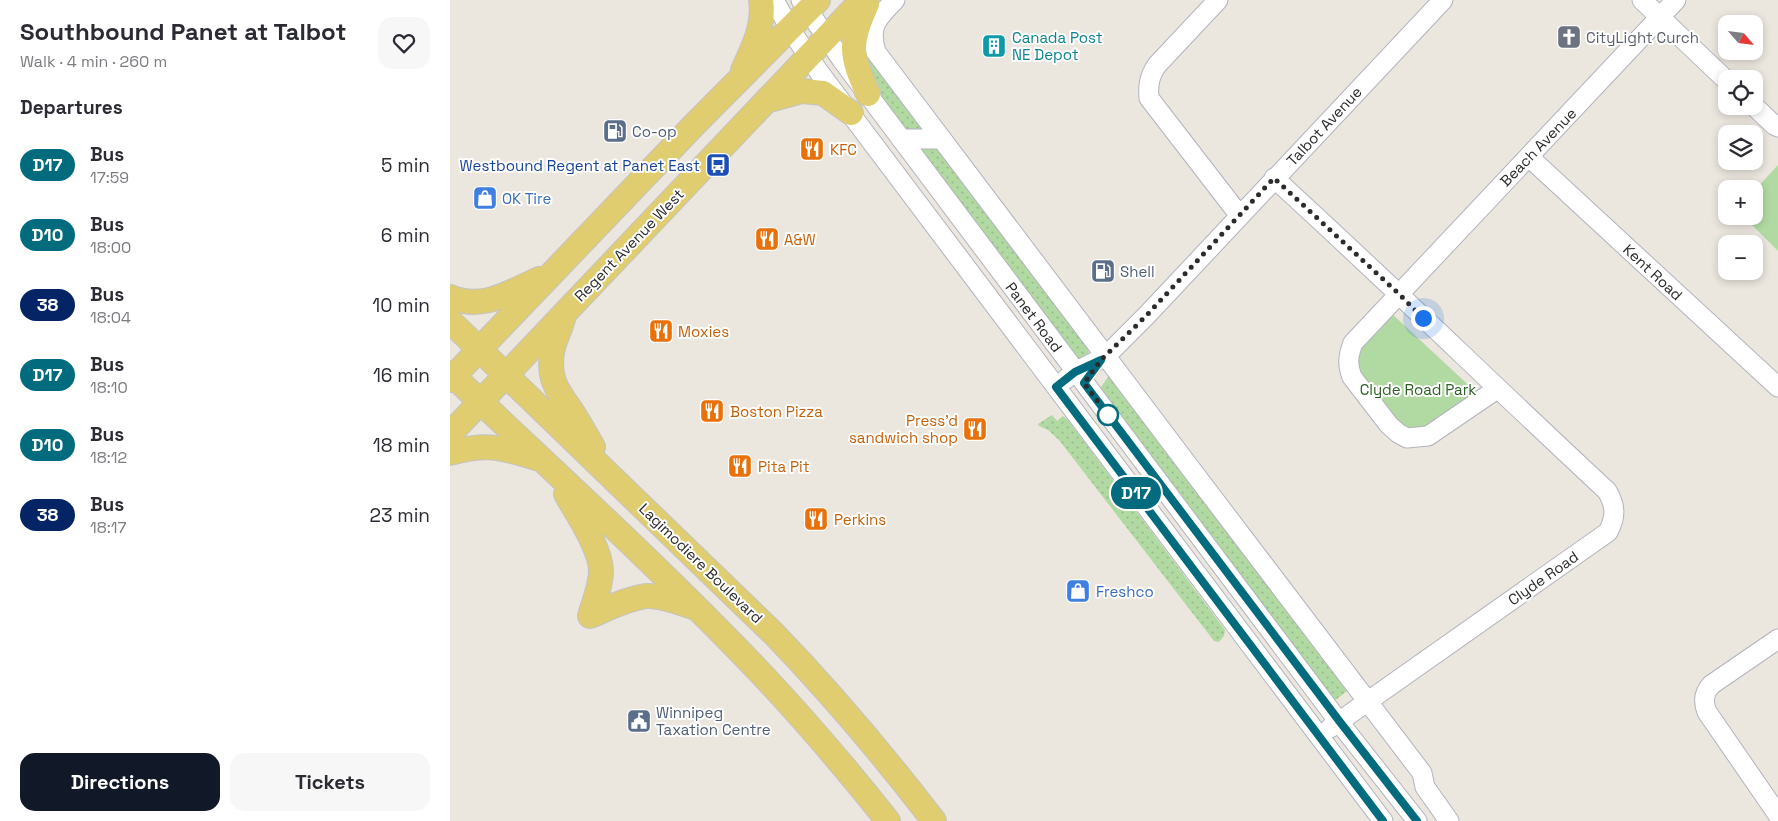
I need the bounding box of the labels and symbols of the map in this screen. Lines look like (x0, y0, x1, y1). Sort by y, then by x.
north arrow (1718, 15, 1762, 60)
church icon: CityLight Curch (1556, 24, 1582, 50)
place label: Canada Post NE Depot (1012, 28, 1103, 64)
place label: CityLight Curch (1586, 28, 1699, 47)
building icon: Canada Post NE Depot (981, 33, 1007, 59)
street label: Talbot Avenue (1282, 82, 1366, 170)
street label: Beach Avenue (1496, 104, 1580, 190)
fuel station icon: Co-op (602, 118, 628, 144)
place label: Co-op (632, 122, 677, 141)
restaurant icon: KFC (799, 136, 825, 162)
place label: KFC (830, 140, 857, 159)
bus stop icon: Westbound Regent at Panet East (705, 152, 731, 178)
place label: Westbound Regent at Panet East (460, 156, 700, 175)
shop icon: OK Tire (472, 185, 498, 211)
street label: Regent Avenue West (570, 185, 688, 305)
place label: OK Tire (502, 189, 551, 208)
restaurant icon: A&W (754, 226, 780, 252)
place label: A&W (784, 230, 816, 249)
street label: Kent Road (1619, 240, 1687, 304)
fuel station icon: Shell (1090, 258, 1116, 284)
place label: Shell (1120, 262, 1155, 281)
street label: Panet Road (1001, 278, 1067, 356)
your location (1411, 306, 1436, 331)
restaurant icon: Moxies (648, 318, 674, 344)
place label: Moxies (678, 322, 729, 341)
park label: Clyde Road Park (1360, 380, 1476, 399)
restaurant icon: Boston Pizza (699, 398, 725, 424)
place label: Boston Pizza (730, 402, 823, 421)
unlabelled marker (1097, 404, 1119, 426)
place label: Press’d sandwich shop (849, 411, 958, 447)
restaurant icon: Press’d sandwich shop (962, 416, 988, 442)
restaurant icon: Pita Pit (727, 453, 753, 479)
place label: Pita Pit (758, 457, 810, 476)
line badge: D17 (1107, 477, 1165, 509)
street label: Lagimodiere Boulevard (635, 499, 767, 627)
restaurant icon: Perkins (803, 506, 829, 532)
place label: Perkins (834, 510, 886, 529)
street label: Clyde Road (1504, 547, 1582, 609)
shop icon: Freshco (1065, 578, 1091, 604)
place label: Freshco (1096, 582, 1154, 601)
place label: Winnipeg Taxation Centre (656, 703, 771, 739)
public building icon: Winnipeg Taxation Centre (626, 708, 652, 734)

